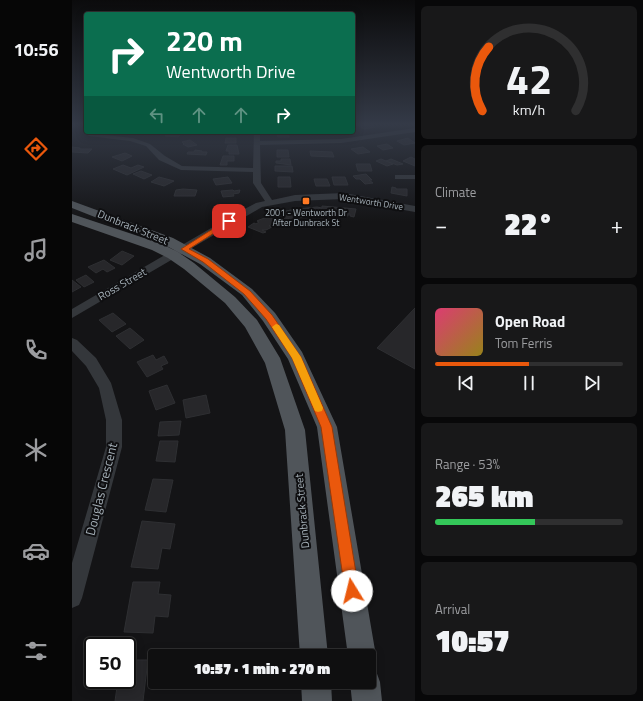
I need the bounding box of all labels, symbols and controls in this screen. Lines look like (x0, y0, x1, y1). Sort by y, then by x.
text: 220 m (166, 19, 243, 62)
icon: right (100, 28, 152, 80)
text: 10:56 (14, 36, 58, 63)
text: 42 (506, 46, 552, 109)
text: Wentworth Drive (166, 58, 295, 85)
text: km/h (513, 98, 545, 120)
icon: left (146, 104, 168, 126)
icon: ahead (188, 104, 210, 126)
icon: ahead (230, 104, 252, 126)
icon: right (272, 104, 294, 126)
icon: directions (22, 135, 50, 163)
text: Climate (435, 182, 476, 202)
street label: Wentworth Drive (338, 190, 404, 213)
marker: 2001 - Wentworth Dr After Dunbrack St (301, 196, 311, 206)
text: 22° (504, 201, 554, 247)
pin (212, 204, 246, 238)
street label: Dunbrack Street (95, 206, 171, 248)
place label: 2001 - Wentworth Dr After Dunbrack St (265, 206, 347, 229)
text: − (435, 208, 447, 242)
text: + (611, 208, 623, 242)
icon: arrive (218, 210, 240, 232)
icon: music (22, 236, 50, 264)
street label: Ross Street (95, 264, 149, 304)
text: Open Road (495, 310, 565, 333)
text: Tom Ferris (495, 333, 552, 353)
icon: phone (22, 336, 50, 364)
icon: previous (455, 372, 477, 394)
icon: pause (518, 372, 540, 394)
icon: next (581, 372, 603, 394)
icon: climate (22, 436, 50, 464)
street label: Douglas Crescent (80, 440, 122, 537)
text: Range · 53% (435, 454, 500, 474)
street label: Dunbrack Street (291, 473, 313, 549)
text: 265 km (435, 473, 533, 519)
icon: car (22, 537, 50, 565)
position arrow (331, 570, 373, 612)
text: Arrival (435, 599, 470, 619)
text: 10:57 (435, 618, 510, 664)
icon: filters (22, 637, 50, 665)
speed limit sign: 50 (84, 637, 136, 689)
text: 10:57 · 1 min · 270 m (194, 657, 330, 680)

